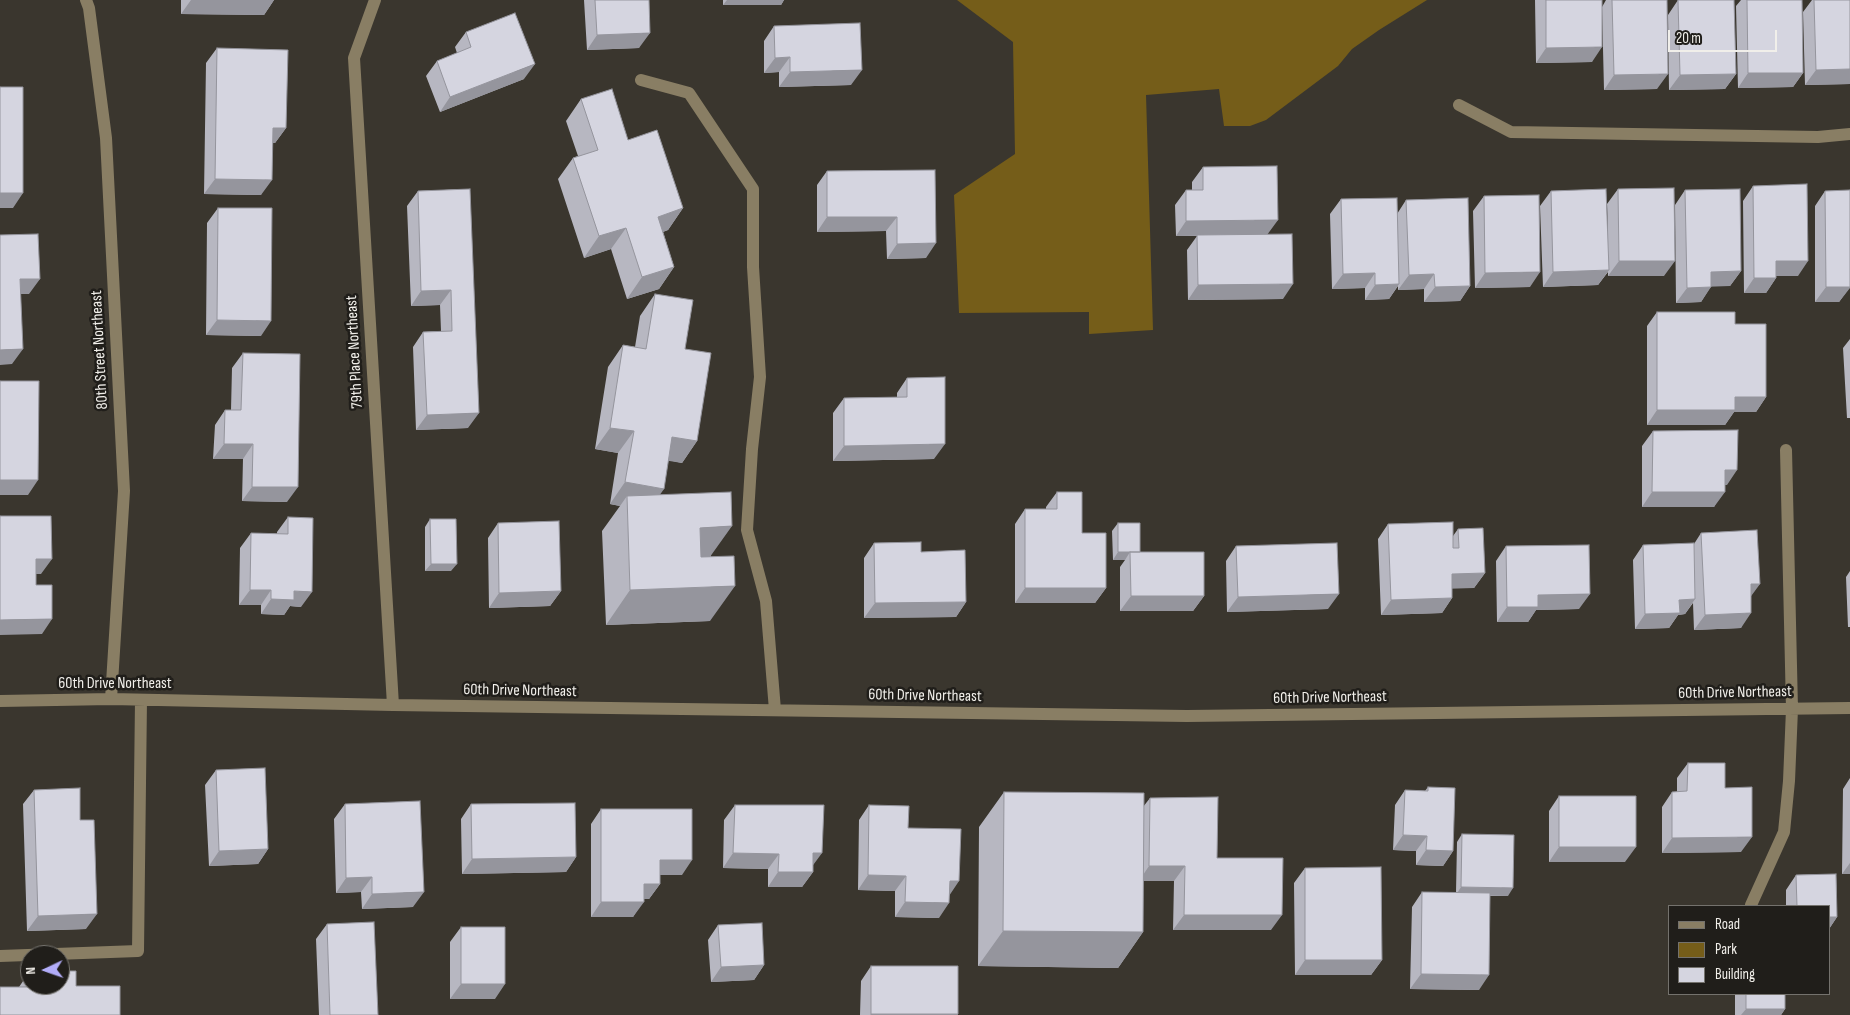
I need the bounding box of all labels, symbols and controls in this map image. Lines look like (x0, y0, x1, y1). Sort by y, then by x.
scale bar (1670, 20, 1779, 52)
text: 20 m (1676, 29, 1701, 48)
street label: 80th Street Northeast (87, 290, 113, 410)
street label: 79th Place Northeast (342, 295, 368, 409)
street label: 60th Drive Northeast (58, 674, 172, 694)
street label: 60th Drive Northeast (463, 680, 577, 702)
street label: 60th Drive Northeast (1678, 682, 1792, 704)
street label: 60th Drive Northeast (868, 685, 982, 707)
street label: 60th Drive Northeast (1273, 687, 1387, 709)
legend (1668, 905, 1830, 995)
text: Road (1715, 915, 1740, 934)
text: Park (1715, 940, 1737, 959)
north arrow (20, 945, 70, 995)
text: Building (1715, 965, 1755, 984)
text: N (22, 967, 39, 975)

